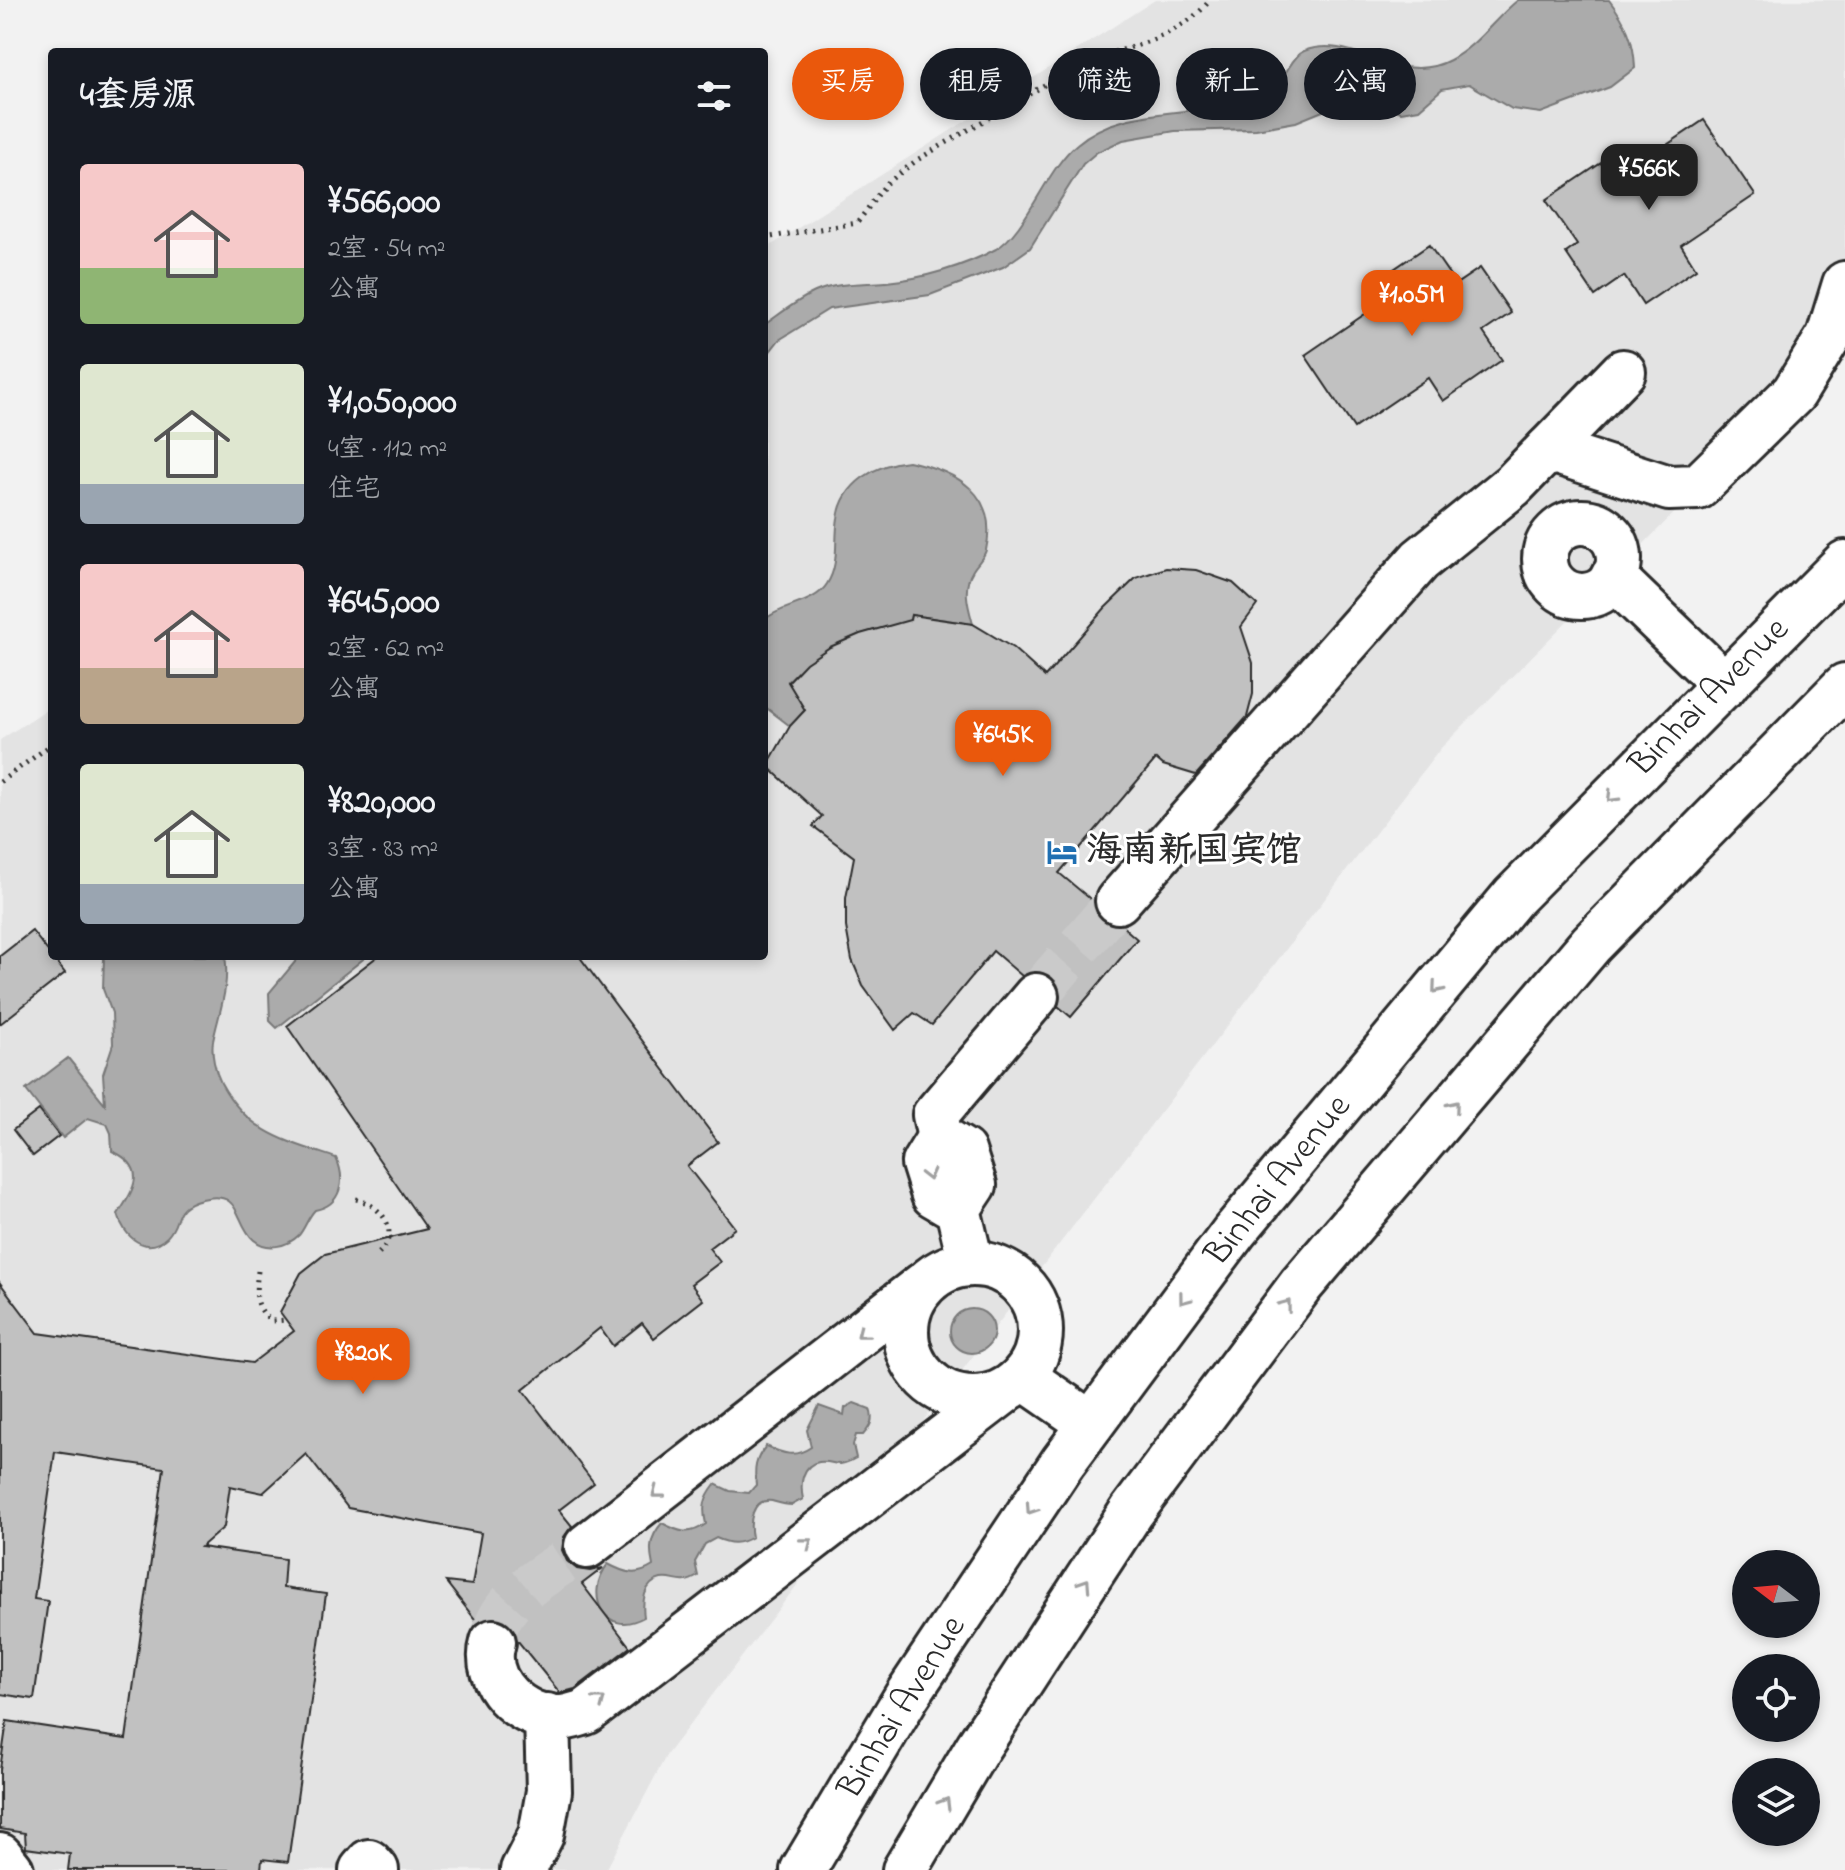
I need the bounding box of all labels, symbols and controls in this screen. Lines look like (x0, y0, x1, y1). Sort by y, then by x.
chip: 买房 (792, 48, 904, 120)
chip: 租房 (920, 48, 1032, 120)
chip: 筛选 (1048, 48, 1160, 120)
chip: 新上 (1176, 48, 1288, 120)
chip: 公寓 (1304, 48, 1416, 120)
text: 4套房源 (80, 72, 196, 122)
icon: filters (692, 74, 736, 118)
pin: ¥566K (1593, 144, 1705, 212)
text: ¥566K (1619, 151, 1679, 189)
text: ¥566,000 (328, 179, 441, 229)
icon: home (144, 196, 240, 292)
text: 2室 · 54 m² (328, 231, 445, 269)
pin: ¥1.05M (1347, 270, 1477, 338)
text: 公寓 (328, 271, 380, 309)
text: ¥1.05M (1379, 277, 1445, 315)
text: ¥1,050,000 (328, 379, 457, 429)
icon: home (144, 396, 240, 492)
text: 4室 · 112 m² (328, 431, 447, 469)
text: 住宅 (328, 471, 380, 509)
text: ¥645,000 (328, 579, 440, 629)
icon: home (144, 596, 240, 692)
street label: Binhai Avenue (1617, 605, 1803, 791)
text: 2室 · 62 m² (328, 631, 444, 669)
text: 公寓 (328, 671, 380, 709)
pin: ¥645K (947, 710, 1059, 778)
text: ¥645K (973, 717, 1033, 755)
text: ¥820,000 (328, 779, 436, 829)
one-way arrow (1607, 788, 1621, 802)
icon: home (144, 796, 240, 892)
place label: 海南新国宾馆 (1086, 826, 1302, 879)
text: 3室 · 83 m² (328, 831, 438, 869)
hotel icon: 海南新国宾馆 (1045, 835, 1079, 869)
text: 公寓 (328, 871, 380, 909)
one-way arrow (1432, 979, 1447, 994)
street label: Binhai Avenue (1192, 1083, 1366, 1279)
one-way arrow (1444, 1101, 1458, 1115)
one-way arrow (919, 1167, 936, 1181)
one-way arrow (1180, 1290, 1194, 1305)
one-way arrow (1276, 1299, 1291, 1314)
one-way arrow (857, 1323, 871, 1338)
pin: ¥820K (307, 1328, 419, 1396)
text: ¥820K (335, 1335, 391, 1373)
one-way arrow (651, 1483, 666, 1497)
one-way arrow (1026, 1500, 1041, 1515)
one-way arrow (797, 1538, 812, 1553)
north arrow (1732, 1550, 1820, 1638)
map controls (1732, 1550, 1820, 1846)
one-way arrow (1075, 1578, 1090, 1592)
street label: Binhai Avenue (825, 1605, 981, 1811)
button: locate (1732, 1654, 1820, 1742)
one-way arrow (592, 1697, 606, 1711)
button: layers (1732, 1758, 1820, 1846)
one-way arrow (935, 1797, 951, 1812)

